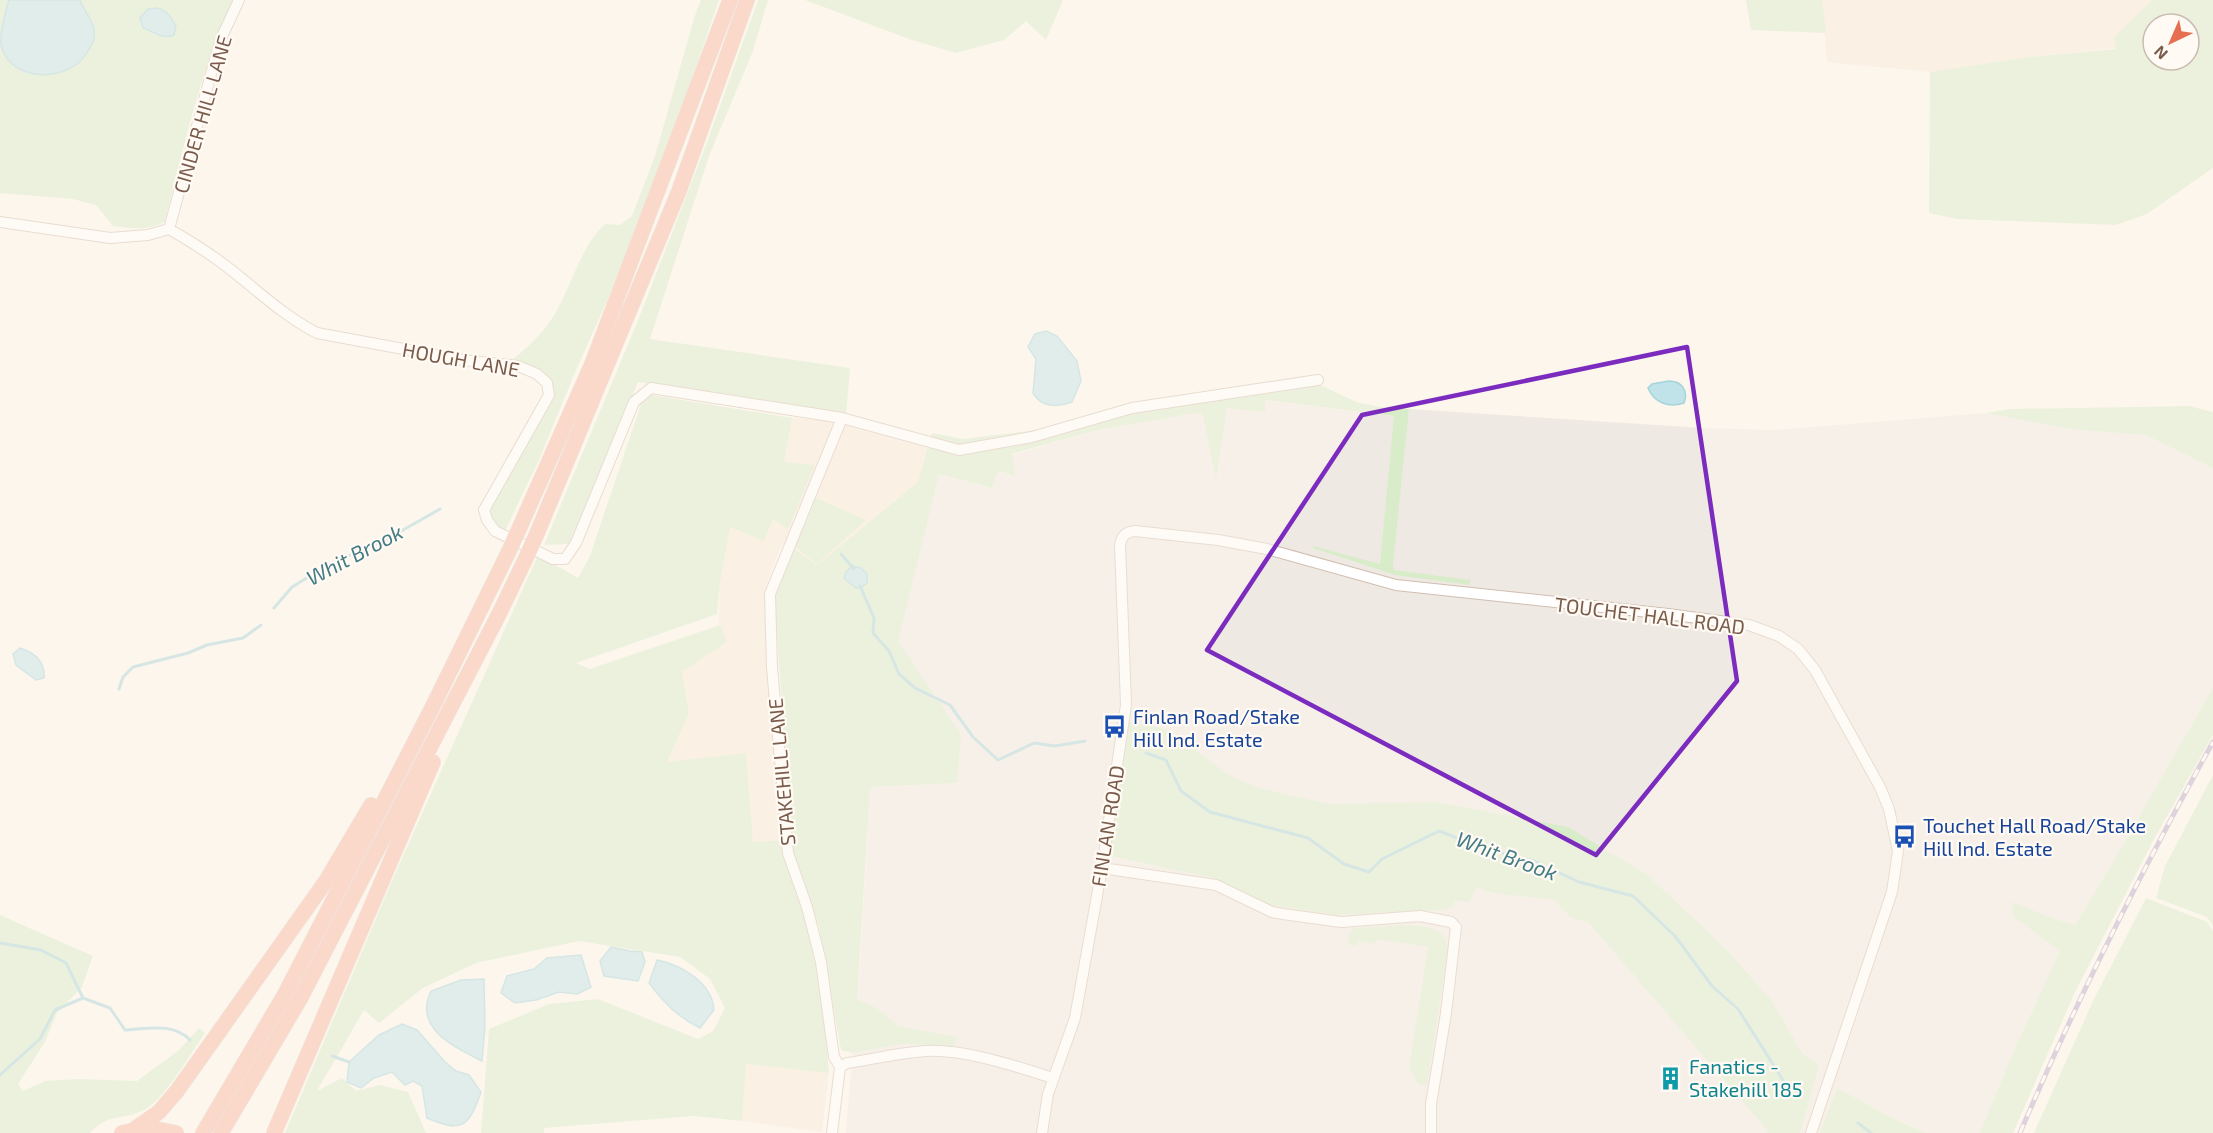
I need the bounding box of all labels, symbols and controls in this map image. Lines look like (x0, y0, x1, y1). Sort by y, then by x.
north arrow (2141, 12, 2201, 72)
street label: CINDER HILL LANE (168, 32, 236, 196)
text: N (2149, 42, 2171, 64)
street label: HOUGH LANE (401, 337, 521, 381)
water label: Whit Brook (302, 518, 406, 590)
street label: TOUCHET HALL ROAD (1554, 591, 1746, 639)
street label: STAKEHILL LANE (763, 697, 799, 847)
place label: Finlan Road/Stake Hill Ind. Estate (1133, 704, 1300, 751)
bus stop icon: Finlan Road/Stake Hill Ind. Estate (1102, 714, 1128, 740)
street label: FINLAN ROAD (1086, 763, 1128, 889)
place label: Touchet Hall Road/Stake Hill Ind. Estate (1923, 813, 2146, 860)
bus stop icon: Touchet Hall Road/Stake Hill Ind. Estate (1892, 823, 1918, 849)
water label: Whit Brook (1453, 825, 1561, 885)
place label: Fanatics - Stakehill 185 (1689, 1054, 1803, 1101)
building icon: Fanatics - Stakehill 185 (1658, 1065, 1684, 1091)

